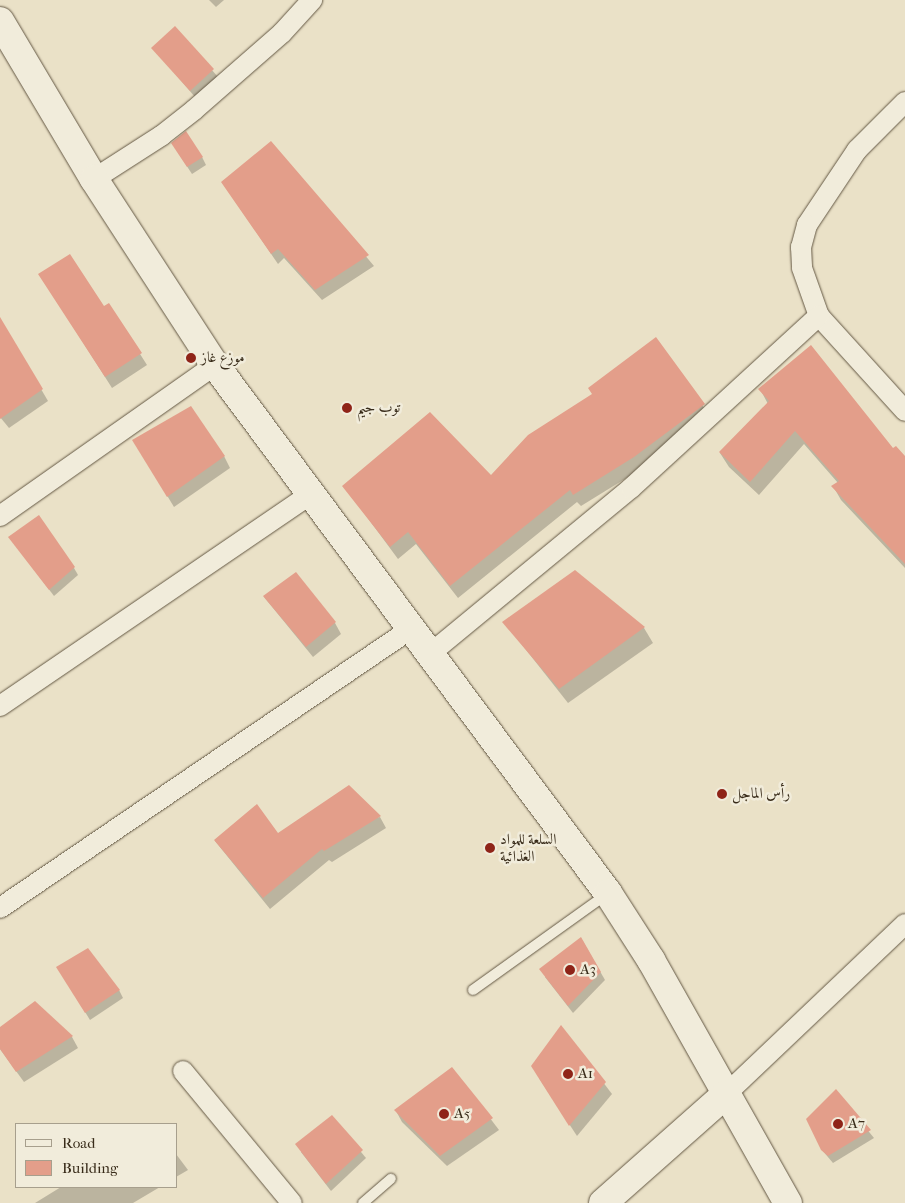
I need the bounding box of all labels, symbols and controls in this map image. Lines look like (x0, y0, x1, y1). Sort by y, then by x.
place label: موزع غاز (201, 349, 245, 367)
marker: موزع غاز (185, 352, 197, 364)
place label: توب جيم (357, 399, 400, 417)
marker: توب جيم (341, 402, 353, 414)
place label: رأس الماجل (732, 785, 790, 803)
marker: رأس الماجل (716, 788, 728, 800)
place label: السلعة للمواد الغذائية (500, 830, 556, 865)
marker: السلعة للمواد الغذائية (484, 842, 496, 854)
place label: A3 (580, 961, 596, 979)
marker: A3 (564, 964, 576, 976)
place label: A1 (578, 1065, 593, 1083)
marker: A1 (562, 1068, 574, 1080)
place label: A5 (454, 1105, 470, 1123)
marker: A5 (438, 1108, 450, 1120)
place label: A7 (848, 1115, 865, 1133)
marker: A7 (832, 1118, 844, 1130)
legend (15, 1123, 178, 1188)
text: Road (62, 1134, 95, 1152)
text: Building (62, 1159, 118, 1177)

